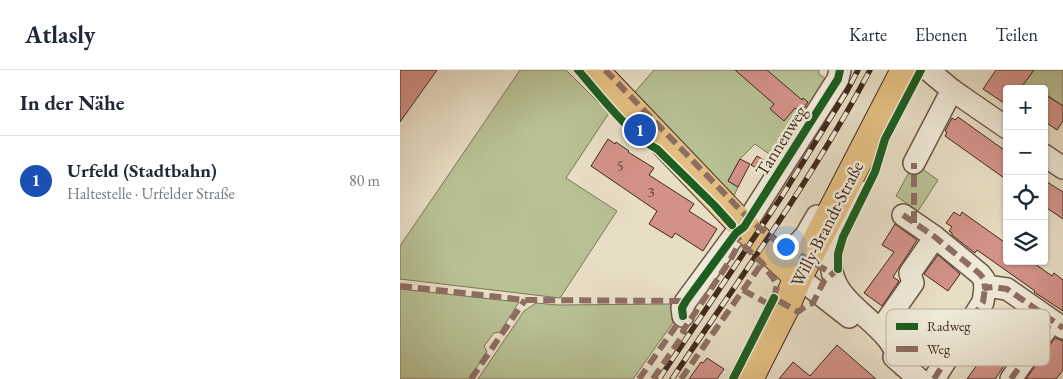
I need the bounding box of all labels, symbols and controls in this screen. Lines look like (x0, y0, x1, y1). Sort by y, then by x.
text: Atlasly (25, 19, 95, 50)
text: Karte (849, 23, 887, 46)
text: Ebenen (915, 23, 968, 46)
text: Teilen (996, 23, 1038, 46)
map controls (1003, 85, 1048, 265)
button: + (1003, 85, 1048, 130)
text: In der Nähe (20, 89, 125, 116)
street label: Tannenweg (750, 101, 811, 180)
pin: 1 (624, 111, 656, 149)
button: − (1003, 130, 1048, 175)
house number: 5 (616, 156, 624, 175)
street label: Willy-Brandt-Straße (785, 157, 868, 291)
text: Urfeld (Stadtbahn) (67, 158, 217, 183)
text: 1 (32, 170, 40, 191)
text: 80 m (349, 170, 380, 191)
button: locate (1003, 175, 1048, 220)
house number: 3 (647, 182, 655, 201)
text: Haltestelle · Urfelder Straße (67, 183, 235, 204)
button: layers (1003, 220, 1048, 265)
your location (773, 234, 799, 260)
legend (886, 309, 1050, 366)
text: Radweg (927, 317, 971, 335)
text: Weg (927, 340, 951, 358)

